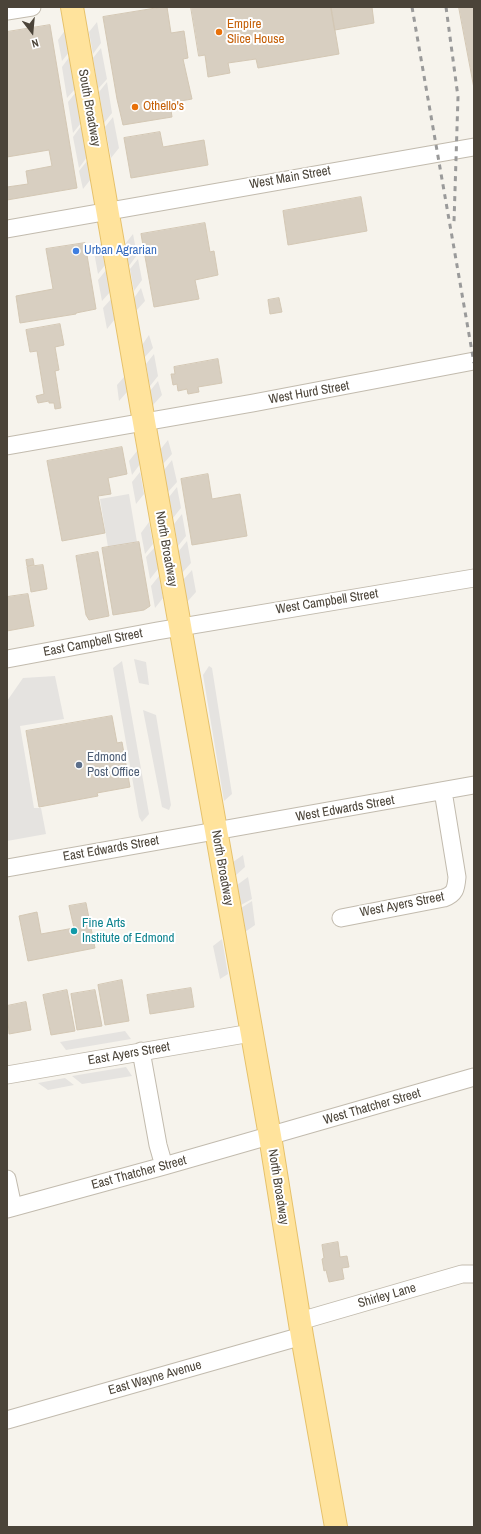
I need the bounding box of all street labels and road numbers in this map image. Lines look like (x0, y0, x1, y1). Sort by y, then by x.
street label: South Broadway (75, 68, 103, 148)
street label: West Main Street (248, 163, 332, 193)
street label: West Hurd Street (267, 378, 351, 408)
street label: North Broadway (152, 510, 180, 588)
street label: West Campbell Street (275, 586, 379, 618)
street label: East Campbell Street (42, 626, 144, 660)
street label: West Edwards Street (294, 793, 396, 825)
street label: North Broadway (208, 829, 236, 907)
street label: East Edwards Street (62, 833, 160, 865)
street label: West Ayers Street (359, 889, 445, 921)
street label: East Ayers Street (87, 1039, 171, 1069)
street label: West Thatcher Street (322, 1086, 422, 1128)
street label: North Broadway (264, 1148, 292, 1226)
street label: East Thatcher Street (90, 1153, 188, 1193)
street label: Shirley Lane (356, 1280, 418, 1312)
street label: East Wayne Avenue (107, 1357, 203, 1399)

